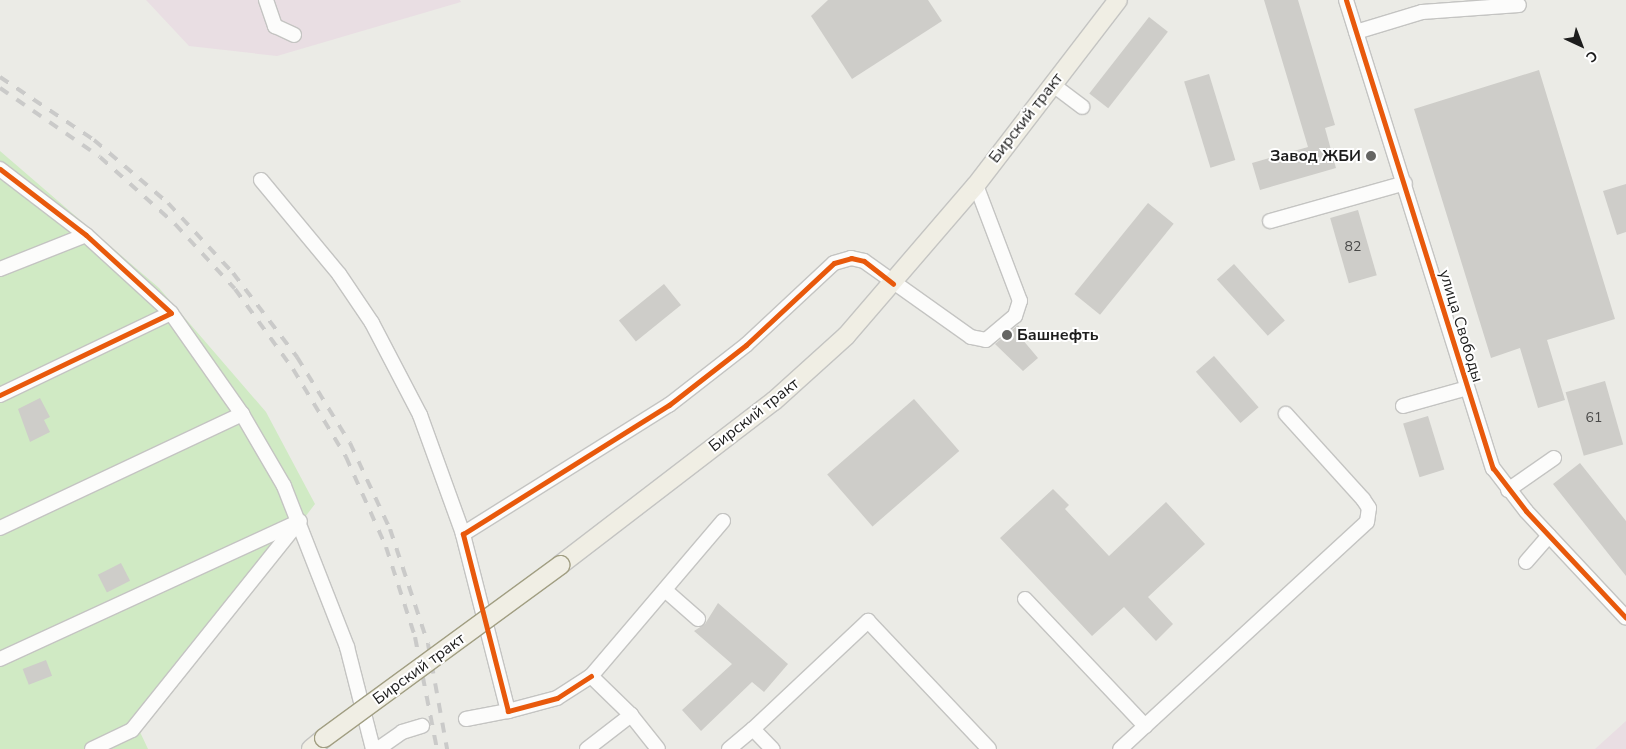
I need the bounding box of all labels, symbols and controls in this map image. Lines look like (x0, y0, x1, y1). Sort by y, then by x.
north arrow (1556, 20, 1606, 70)
text: С (1582, 46, 1602, 67)
street label: Бирский тракт (985, 69, 1067, 167)
place label: Завод ЖБИ (1270, 146, 1361, 166)
marker: Завод ЖБИ (1365, 150, 1377, 162)
house number: 82 (1345, 239, 1361, 255)
street label: улица Свободы (1435, 267, 1487, 385)
place label: Башнефть (1017, 325, 1099, 345)
marker: Башнефть (1001, 329, 1013, 341)
street label: Бирский тракт (705, 374, 803, 456)
house number: 61 (1586, 410, 1602, 426)
street label: Бирский тракт (369, 629, 469, 709)

